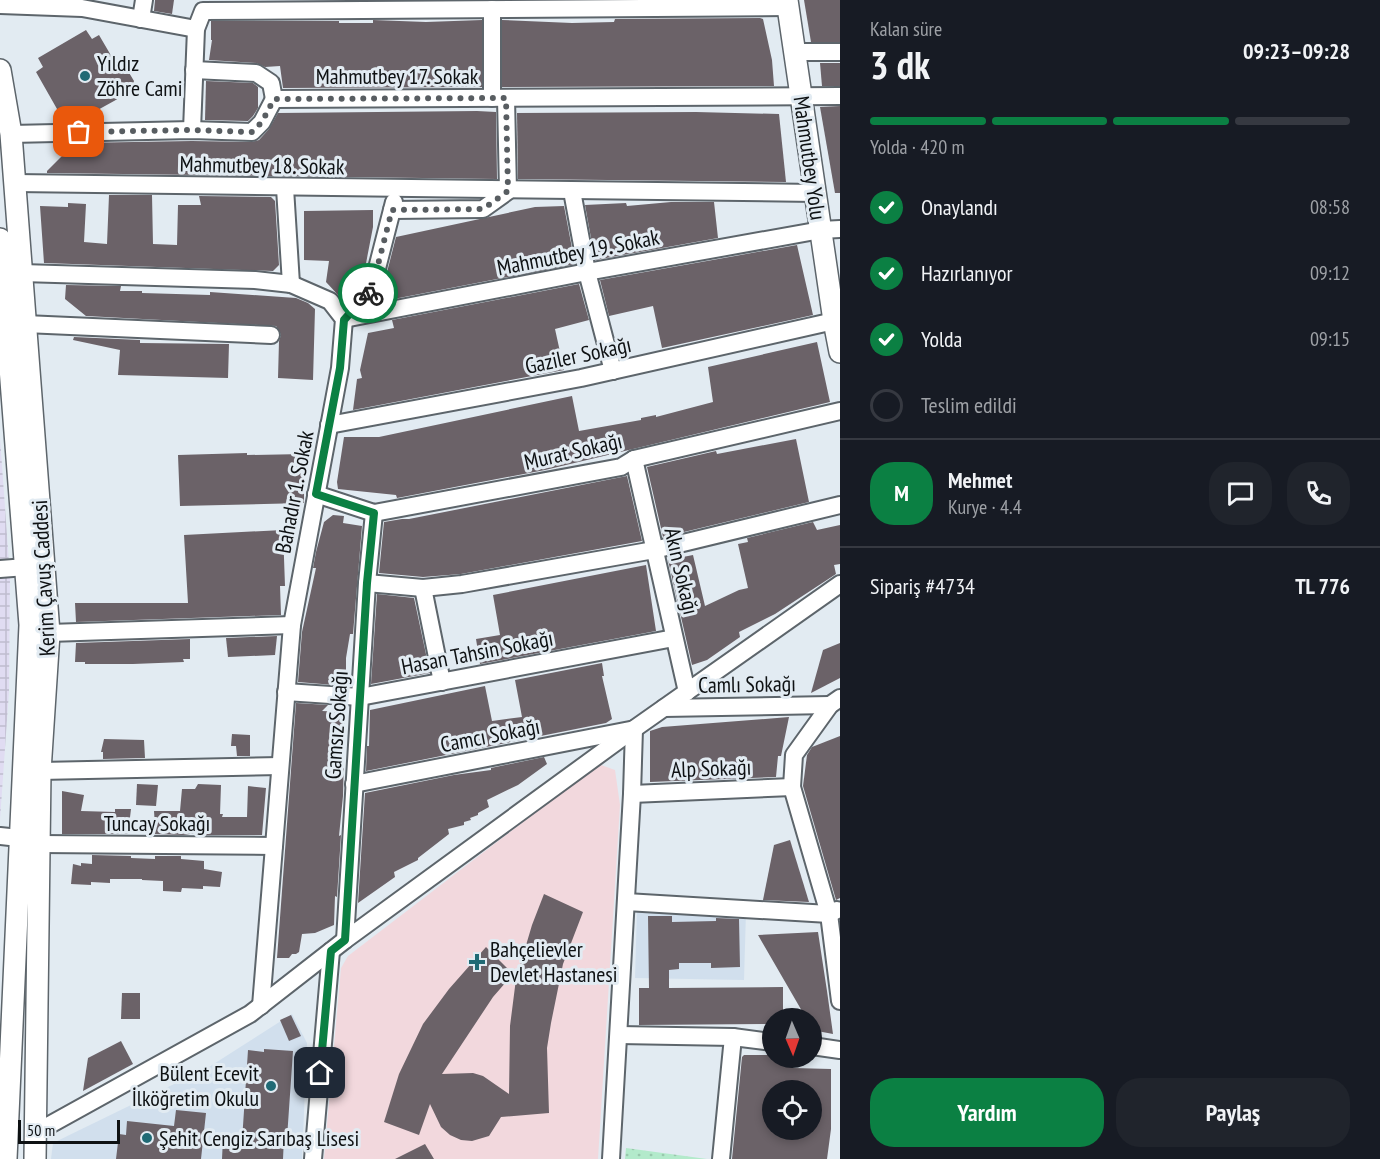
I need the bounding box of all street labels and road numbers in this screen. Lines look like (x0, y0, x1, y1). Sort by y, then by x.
street label: Mahmutbey 17. Sokak (316, 62, 479, 90)
street label: Mahmutbey Yolu (787, 94, 833, 222)
street label: Mahmutbey 18. Sokak (179, 150, 345, 180)
street label: Mahmutbey 19. Sokak (494, 222, 662, 281)
street label: Gaziler Sokağı (522, 330, 634, 380)
street label: Murat Sokağı (521, 426, 625, 476)
street label: Bahadır 1. Sokak (268, 428, 320, 556)
street label: Kerim Çavuş Caddesi (25, 499, 61, 657)
street label: Akın Sokağı (658, 525, 706, 617)
street label: Hasan Tahsin Sokağı (399, 624, 555, 680)
street label: Camlı Sokağı (698, 669, 796, 699)
street label: Gamsız Sokağı (318, 670, 354, 780)
street label: Camcı Sokağı (438, 712, 542, 758)
street label: Alp Sokağı (670, 753, 752, 783)
street label: Tuncay Sokağı (104, 809, 210, 837)

